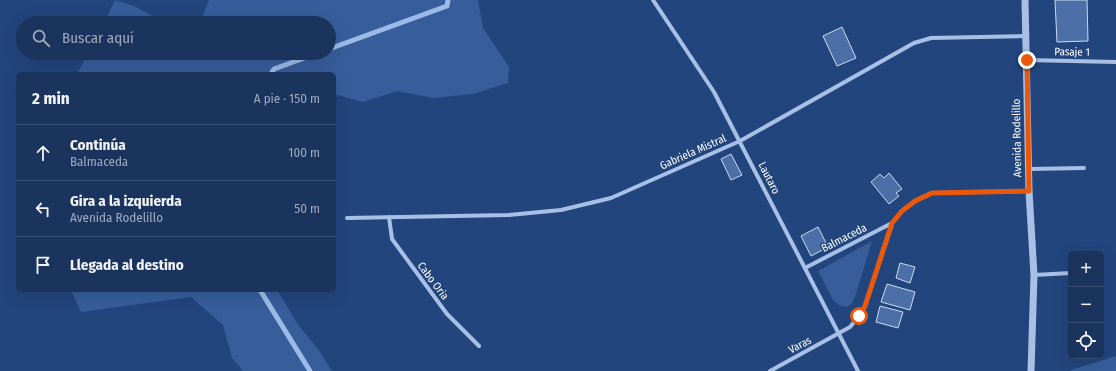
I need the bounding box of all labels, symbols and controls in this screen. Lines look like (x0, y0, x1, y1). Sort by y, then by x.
search box (16, 16, 336, 60)
icon: search (30, 27, 52, 49)
text: Buscar aquí (62, 29, 134, 47)
street label: Pasaje 1 (1054, 45, 1090, 59)
route end (1018, 51, 1036, 69)
text: 2 min (32, 88, 70, 109)
text: A pie · 150 m (254, 91, 320, 106)
street label: Avenida Rodelillo (1010, 98, 1024, 177)
street label: Gabriela Mistral (658, 132, 728, 172)
text: Continúa (70, 136, 126, 154)
icon: ahead (32, 142, 54, 164)
text: 100 m (288, 145, 320, 160)
text: Balmaceda (70, 154, 128, 169)
street label: Lautaro (755, 160, 783, 196)
text: Gira a la izquierda (70, 192, 182, 210)
icon: left (32, 198, 54, 220)
text: 50 m (294, 201, 320, 216)
text: Avenida Rodelillo (70, 210, 163, 225)
street label: Balmaceda (819, 221, 869, 255)
map controls (1068, 251, 1104, 359)
button: + (1068, 251, 1104, 287)
icon: arrive (32, 254, 54, 276)
text: Llegada al destino (70, 256, 184, 274)
street label: Cabo Oria (415, 260, 451, 302)
button: − (1068, 287, 1104, 323)
route start (850, 307, 868, 325)
button: locate (1068, 323, 1104, 359)
street label: Varas (786, 333, 814, 356)

